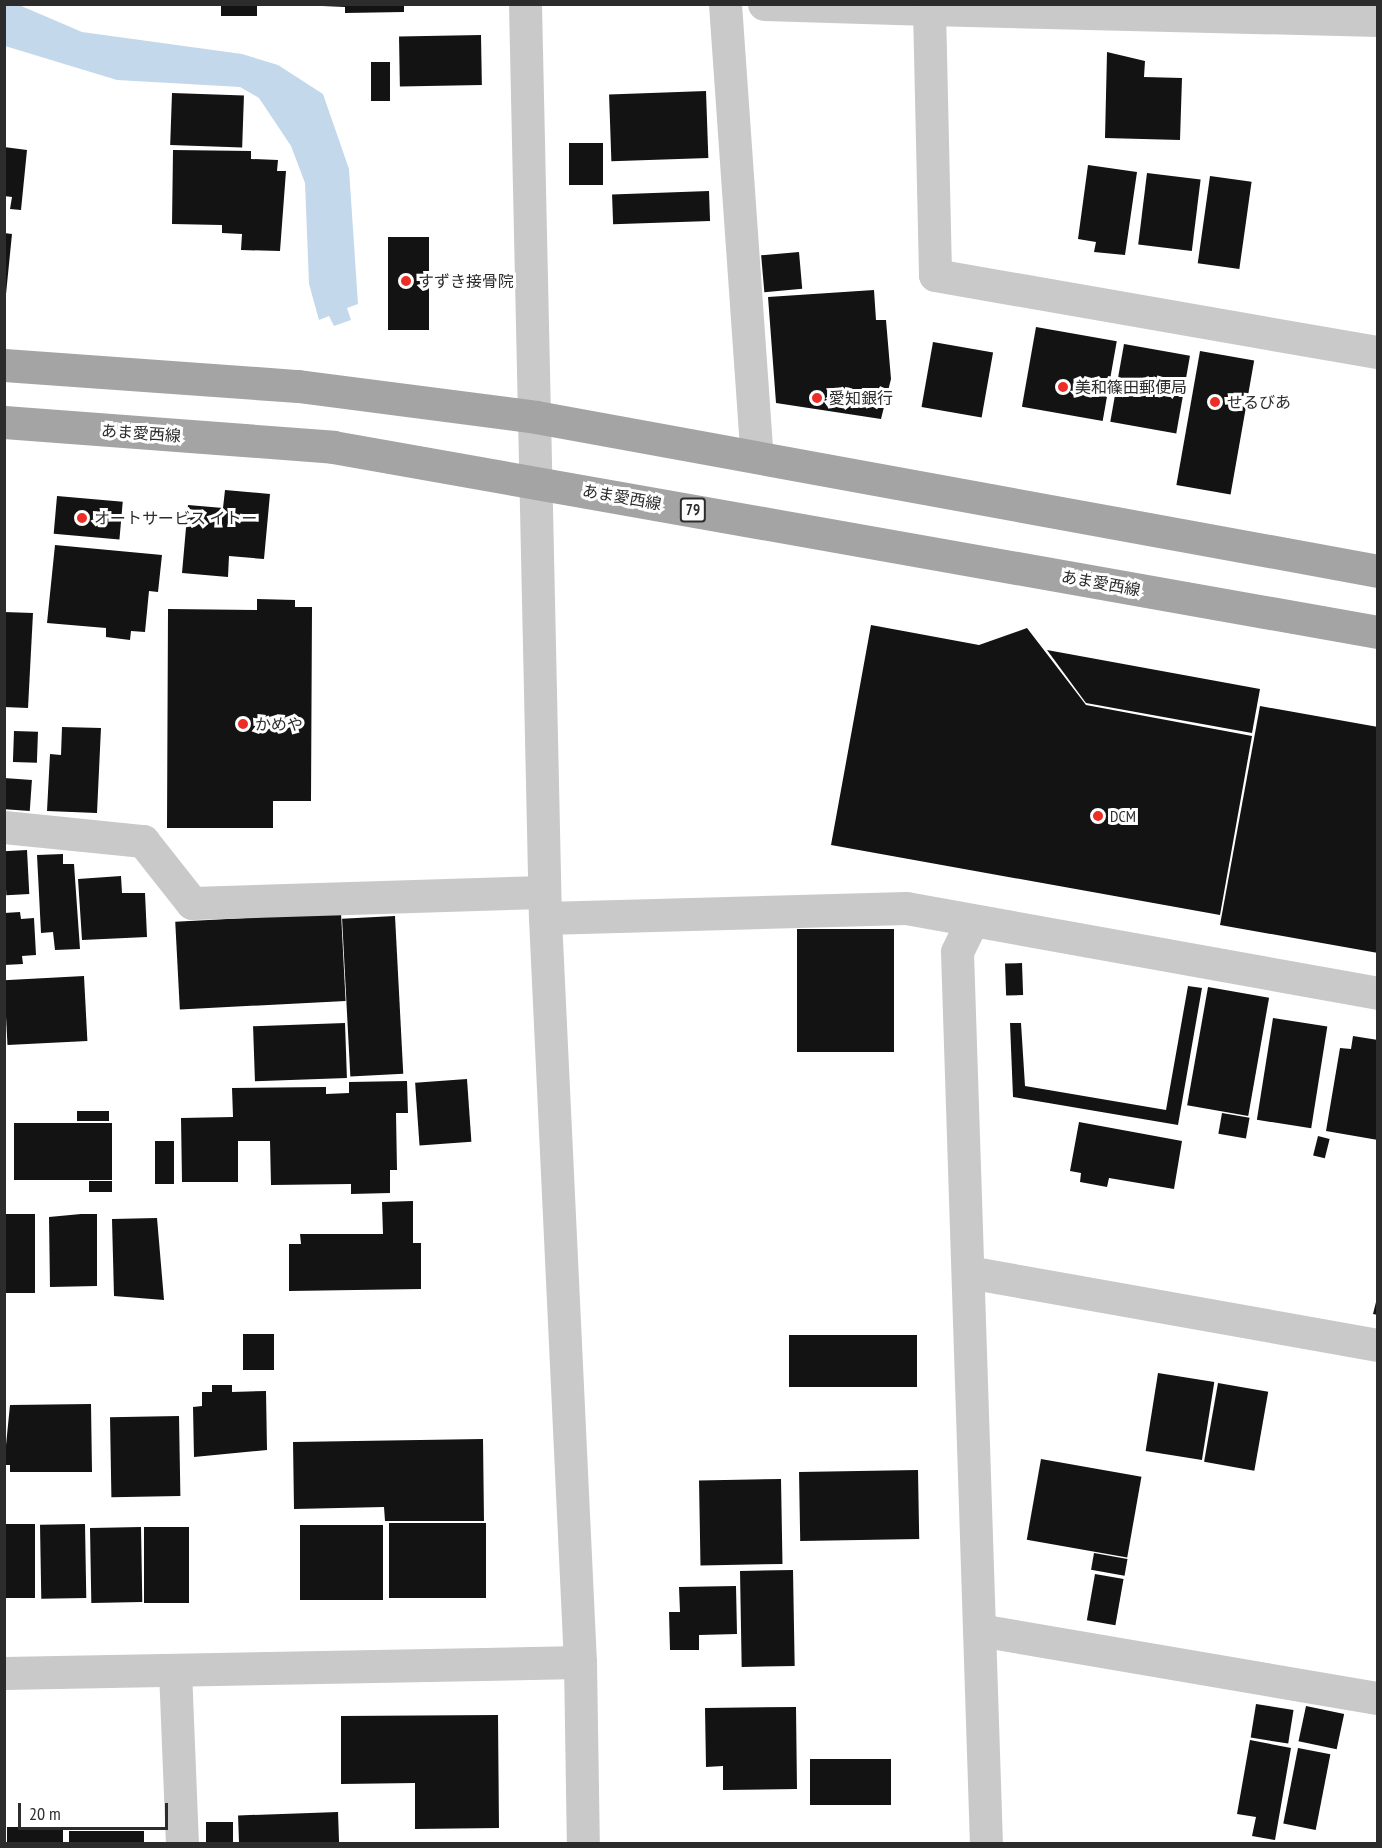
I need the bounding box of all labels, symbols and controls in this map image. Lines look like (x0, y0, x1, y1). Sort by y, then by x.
place label: すずき接骨院 (418, 271, 514, 291)
marker: すずき接骨院 (399, 274, 413, 288)
place label: 美和篠田郵便局 (1075, 377, 1187, 397)
marker: 美和篠田郵便局 (1056, 380, 1070, 394)
place label: 愛知銀行 (829, 388, 893, 408)
marker: 愛知銀行 (810, 391, 824, 405)
place label: せるびあ (1227, 392, 1291, 412)
marker: せるびあ (1208, 395, 1222, 409)
street label: あま愛西線 (100, 421, 182, 445)
street label: あま愛西線 (581, 481, 663, 513)
road number: 79 (680, 498, 706, 522)
place label: オートサービス イトー (94, 508, 257, 528)
marker: オートサービス イトー (75, 511, 89, 525)
street label: あま愛西線 (1060, 567, 1142, 599)
place label: かめや (255, 714, 303, 734)
marker: かめや (236, 717, 250, 731)
place label: DCM (1110, 806, 1136, 826)
marker: DCM (1091, 809, 1105, 823)
scale bar (21, 1791, 171, 1829)
text: 20 m (29, 1802, 61, 1825)

